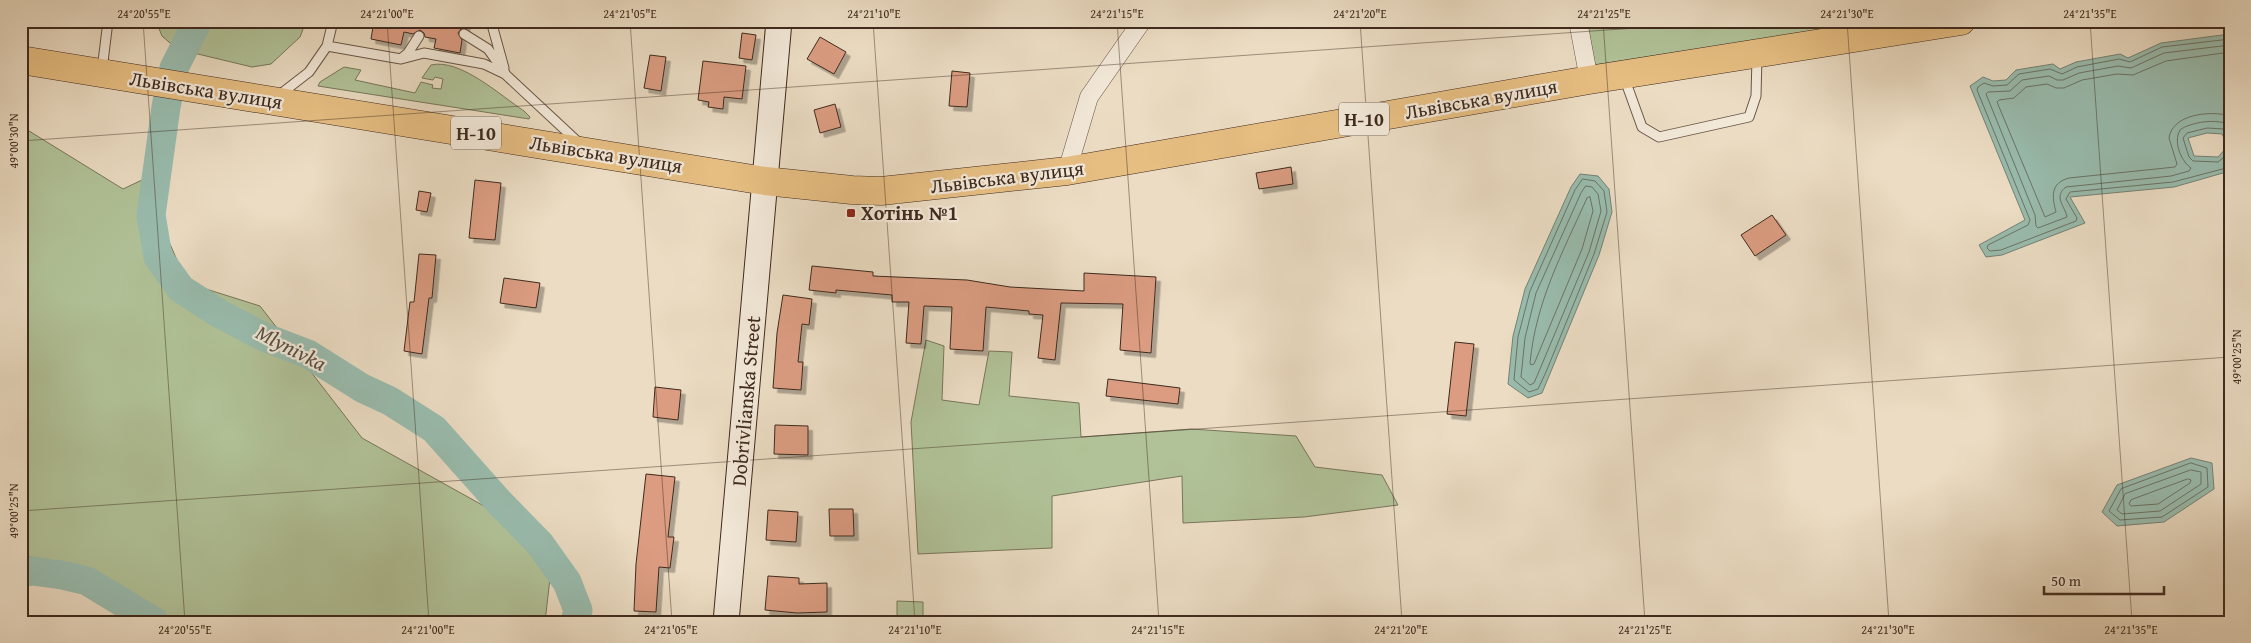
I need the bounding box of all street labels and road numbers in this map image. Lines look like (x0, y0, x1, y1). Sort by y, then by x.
street label: Львівська вулиця (128, 63, 285, 116)
street label: Львівська вулиця (1402, 71, 1559, 126)
road number: Н-10 (1339, 102, 1389, 136)
road number: Н-10 (451, 116, 501, 150)
street label: Львівська вулиця (528, 127, 685, 180)
street label: Львівська вулиця (929, 153, 1085, 200)
street label: Dobrivlianska Street (724, 315, 767, 487)

